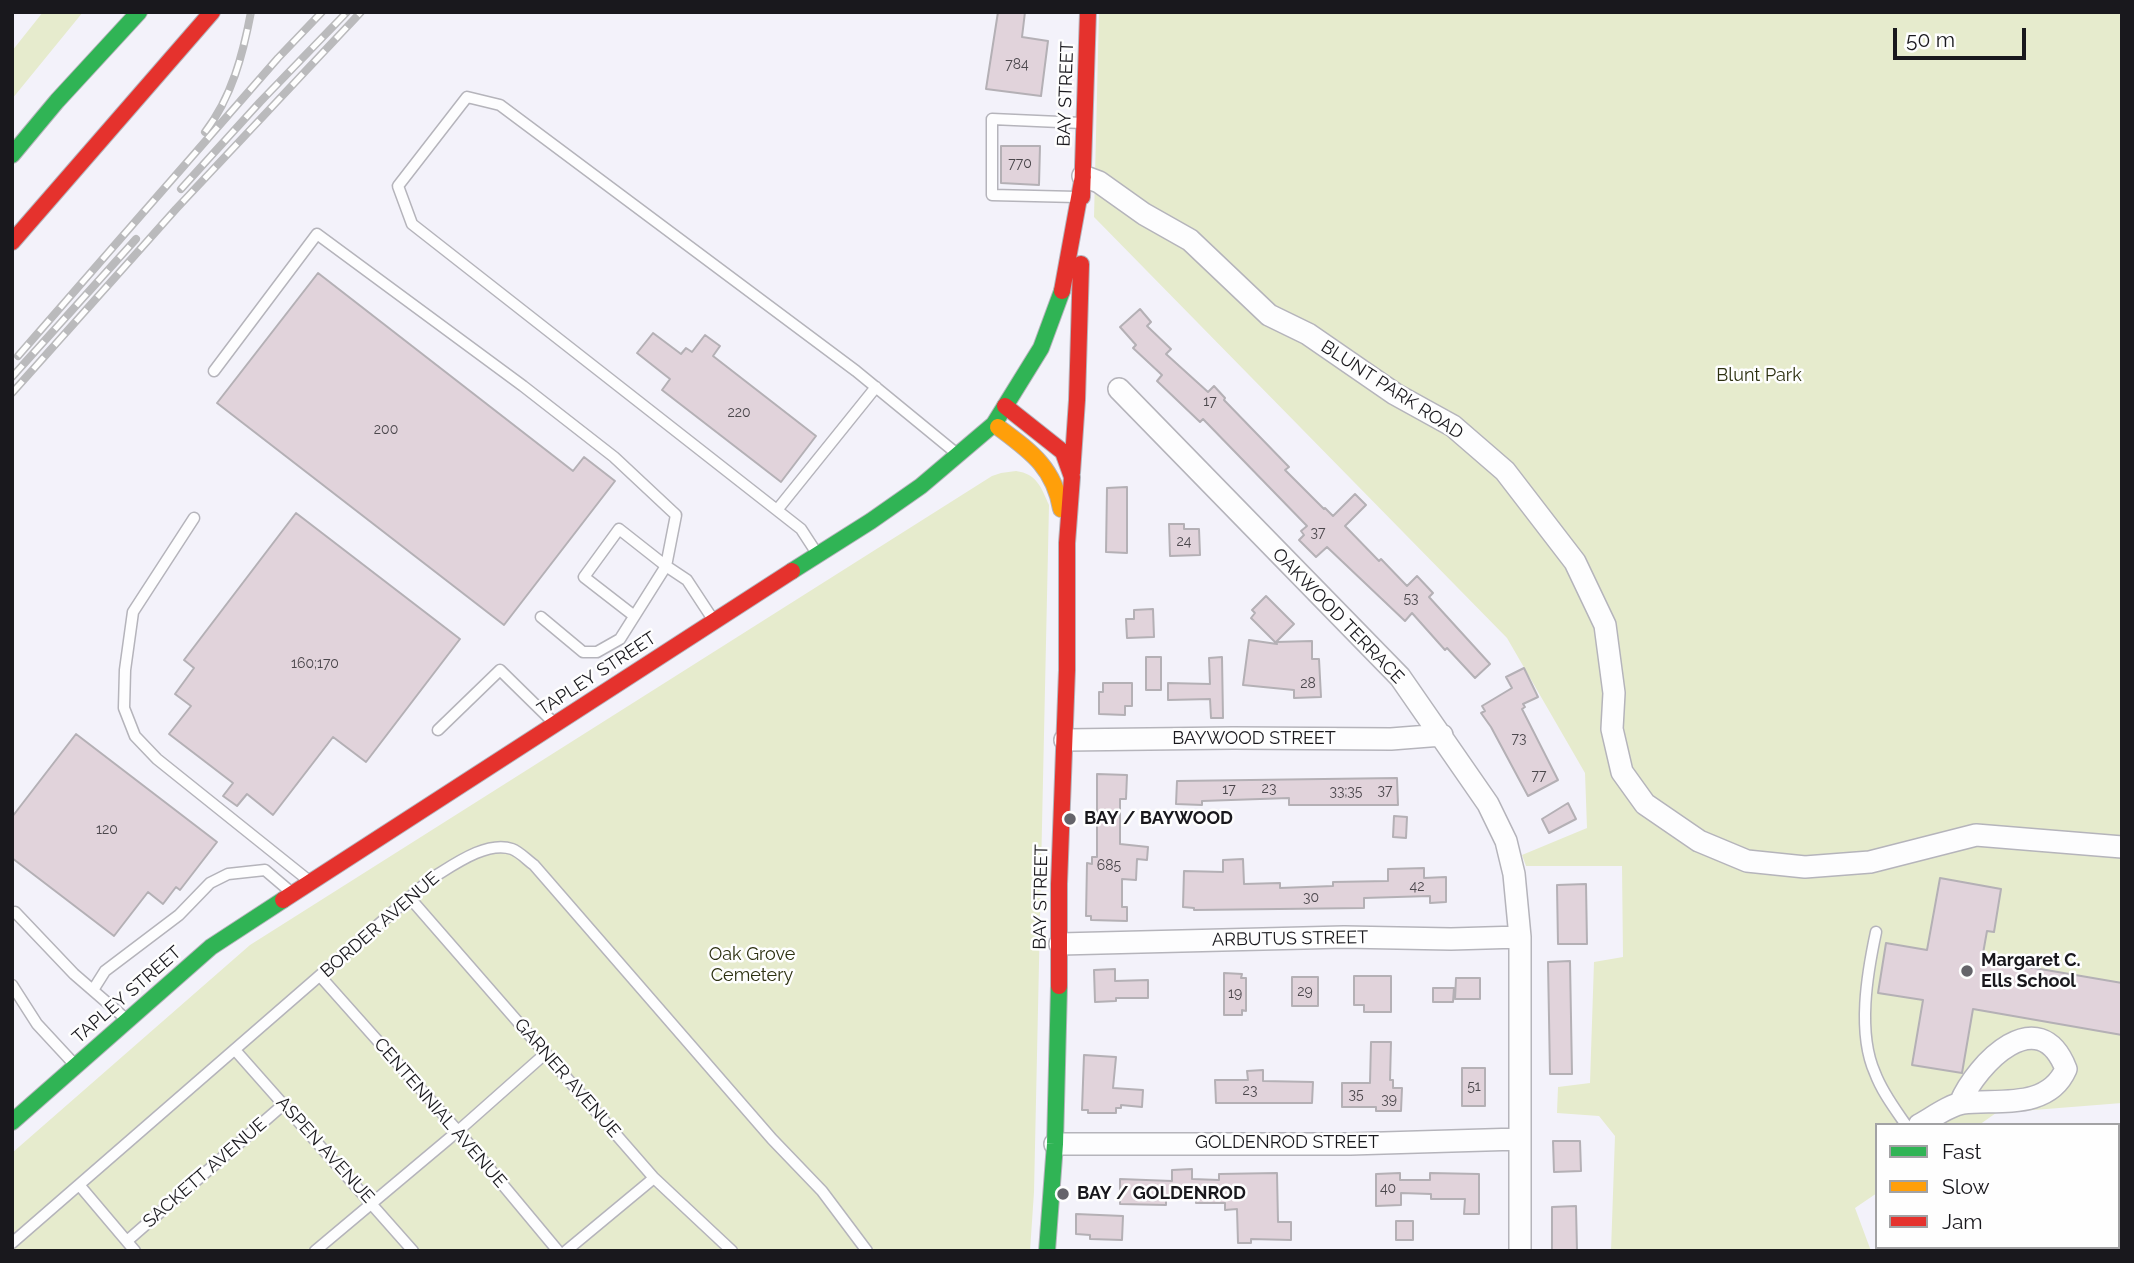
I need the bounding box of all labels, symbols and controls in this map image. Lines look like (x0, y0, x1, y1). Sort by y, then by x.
scale bar (1896, 14, 2029, 58)
text: 50 m (1906, 27, 1955, 52)
street label: BAY STREET (1053, 41, 1079, 147)
house number: 784 (1005, 57, 1029, 73)
house number: 770 (1008, 156, 1032, 172)
street label: BLUNT PARK ROAD (1317, 336, 1467, 444)
park label: Blunt Park (1716, 365, 1802, 387)
house number: 17 (1203, 394, 1217, 410)
house number: 220 (727, 405, 751, 421)
house number: 200 (374, 422, 398, 438)
house number: 37 (1311, 525, 1325, 541)
house number: 24 (1177, 534, 1191, 550)
street label: OAKWOOD TERRACE (1268, 544, 1408, 688)
house number: 53 (1403, 591, 1419, 607)
street label: TAPLEY STREET (533, 628, 661, 720)
house number: 160;170 (291, 656, 339, 672)
house number: 28 (1300, 676, 1316, 692)
street label: BAYWOOD STREET (1172, 728, 1336, 750)
house number: 73 (1512, 731, 1526, 747)
house number: 77 (1532, 768, 1546, 784)
house number: 23 (1262, 781, 1276, 797)
house number: 17 (1222, 782, 1236, 798)
house number: 37 (1378, 783, 1392, 799)
house number: 33;35 (1330, 784, 1362, 800)
place label: BAY / BAYWOOD (1084, 808, 1233, 830)
marker: BAY / BAYWOOD (1062, 811, 1078, 827)
house number: 120 (96, 822, 118, 838)
street label: BAY STREET (1029, 844, 1053, 950)
house number: 685 (1097, 858, 1121, 874)
street label: BORDER AVENUE (316, 868, 444, 982)
house number: 42 (1410, 879, 1424, 895)
house number: 30 (1303, 890, 1319, 906)
street label: ARBUTUS STREET (1212, 927, 1368, 951)
street label: TAPLEY STREET (68, 942, 186, 1048)
park label: Oak Grove Cemetery (709, 944, 795, 986)
place label: Margaret C. Ells School (1981, 950, 2081, 992)
marker: Margaret C. Ells School (1959, 963, 1975, 979)
house number: 29 (1297, 984, 1313, 1000)
house number: 19 (1228, 986, 1242, 1002)
street label: GARNER AVENUE (509, 1014, 625, 1142)
street label: CENTENNIAL AVENUE (369, 1034, 511, 1192)
house number: 51 (1467, 1079, 1481, 1095)
house number: 23 (1243, 1083, 1257, 1099)
house number: 35 (1348, 1087, 1364, 1103)
street label: ASPEN AVENUE (271, 1092, 379, 1208)
house number: 39 (1381, 1092, 1397, 1108)
street label: SACKETT AVENUE (139, 1113, 271, 1233)
legend (1875, 1123, 2120, 1249)
street label: GOLDENROD STREET (1195, 1132, 1379, 1154)
text: Fast (1942, 1139, 1982, 1164)
text: Slow (1942, 1174, 1990, 1199)
house number: 40 (1380, 1181, 1396, 1197)
place label: BAY / GOLDENROD (1077, 1183, 1246, 1205)
marker: BAY / GOLDENROD (1055, 1186, 1071, 1202)
text: Jam (1942, 1209, 1983, 1234)

